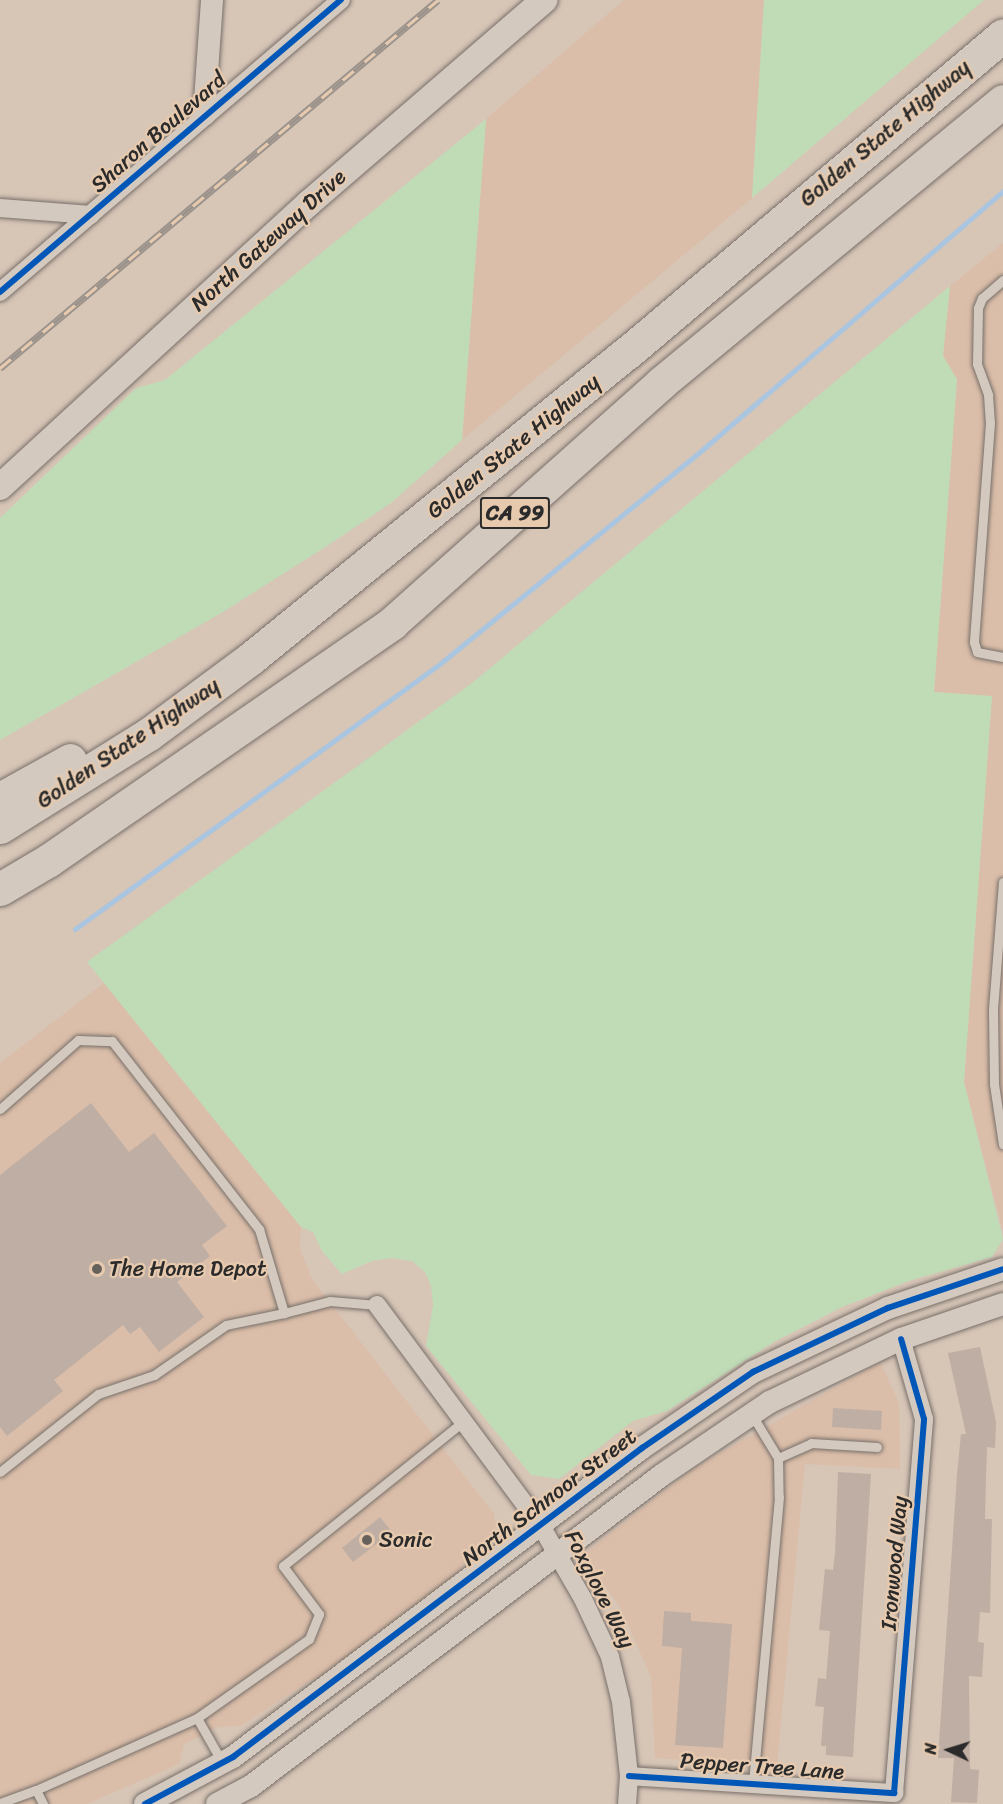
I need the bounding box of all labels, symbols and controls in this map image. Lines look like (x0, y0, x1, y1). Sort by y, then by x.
street label: Golden State Highway (794, 54, 976, 212)
street label: Sharon Boulevard (85, 66, 231, 198)
street label: North Gateway Drive (184, 163, 352, 317)
street label: Golden State Highway (421, 368, 605, 524)
road number: CA 99 (479, 495, 551, 531)
street label: Golden State Highway (32, 672, 224, 814)
place label: The Home Depot (109, 1256, 267, 1282)
marker: The Home Depot (90, 1262, 104, 1276)
street label: North Schnoor Street (457, 1423, 641, 1571)
street label: Ironwood Way (875, 1495, 913, 1631)
street label: Foxglove Way (559, 1526, 641, 1652)
place label: Sonic (379, 1527, 433, 1553)
marker: Sonic (360, 1533, 374, 1547)
north arrow (919, 1720, 979, 1780)
text: N (916, 1742, 945, 1755)
street label: Pepper Tree Lane (678, 1747, 846, 1785)

